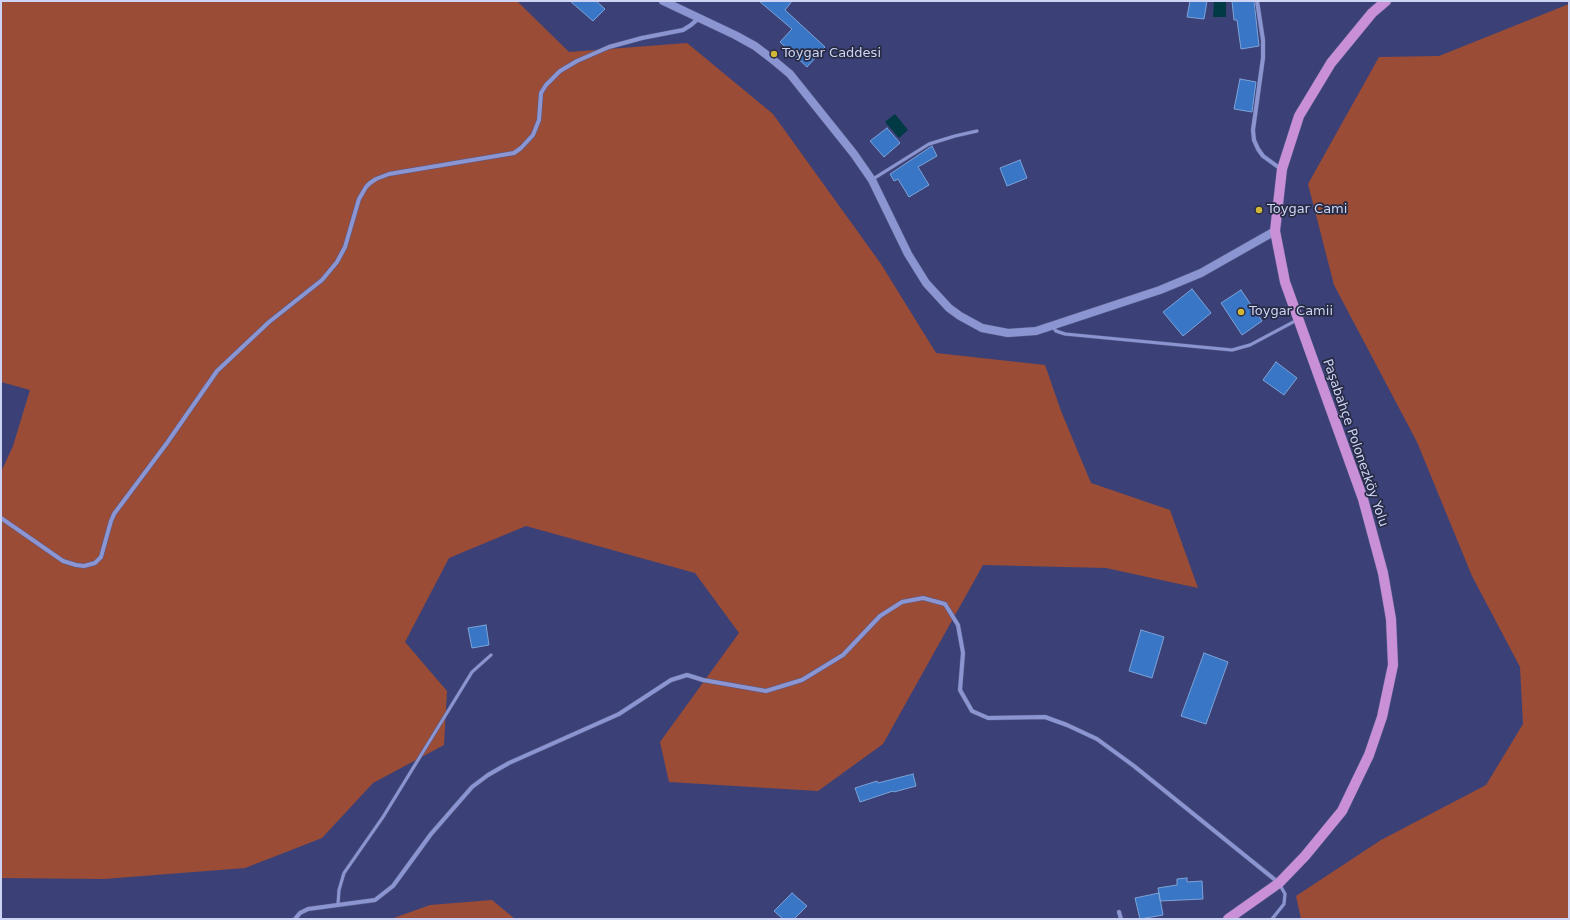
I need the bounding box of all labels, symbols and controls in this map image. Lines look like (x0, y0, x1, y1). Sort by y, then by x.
place label: Toygar Caddesi (782, 46, 881, 62)
marker: Toygar Caddesi (769, 49, 779, 59)
place label: Toygar Cami (1267, 202, 1347, 218)
marker: Toygar Cami (1254, 205, 1264, 215)
place label: Toygar Camii (1249, 304, 1333, 320)
marker: Toygar Camii (1236, 307, 1246, 317)
street label: Paşabahçe Polonezköy Yolu (1319, 357, 1391, 529)

